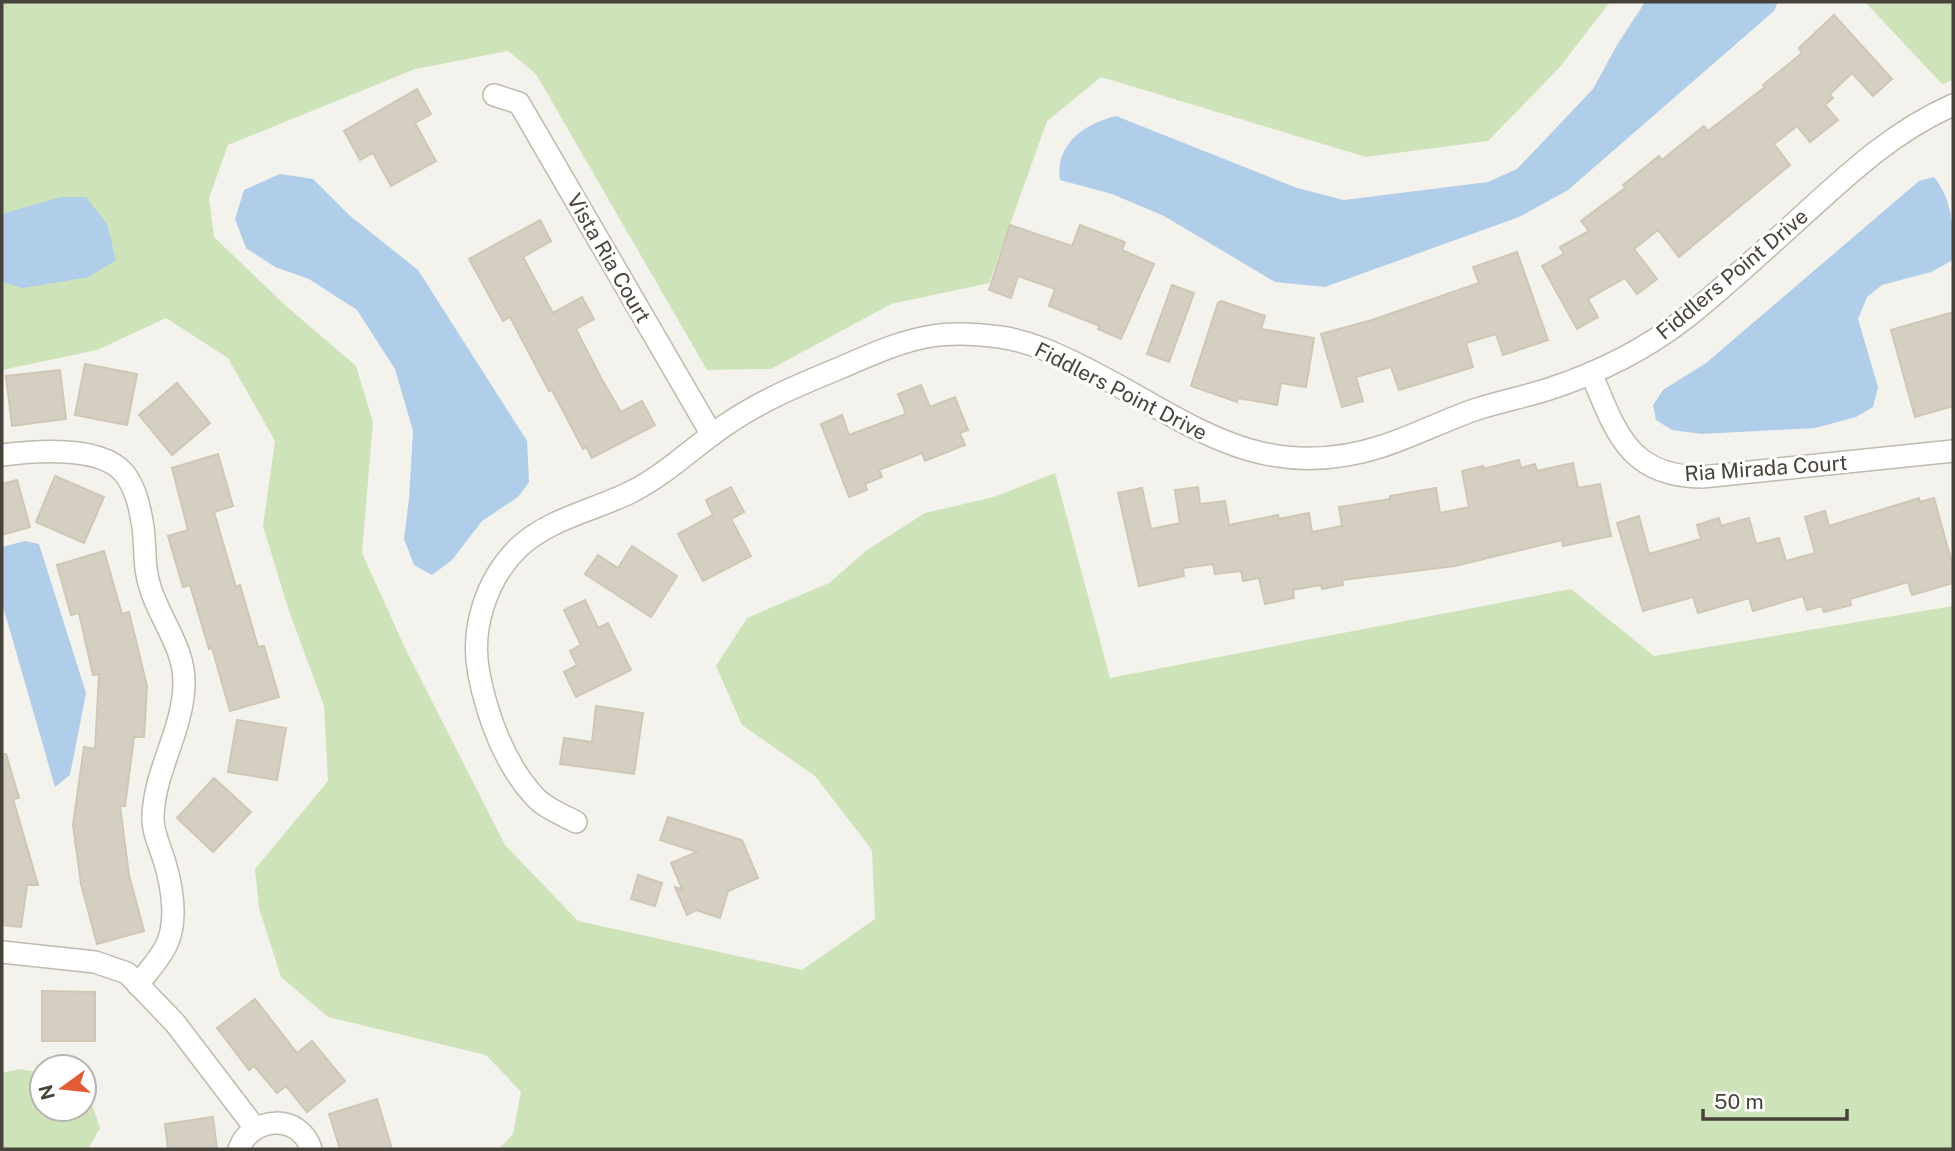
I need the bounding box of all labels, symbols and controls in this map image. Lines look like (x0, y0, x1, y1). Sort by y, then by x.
street label: Vista Ria Court (562, 189, 656, 327)
street label: Fiddlers Point Drive (1651, 203, 1813, 345)
street label: Fiddlers Point Drive (1031, 337, 1211, 445)
street label: Ria Mirada Court (1684, 450, 1848, 486)
north arrow (28, 1053, 98, 1123)
scale bar (1703, 1078, 1846, 1122)
text: N (34, 1082, 59, 1102)
text: 50 m (1714, 1089, 1764, 1114)

